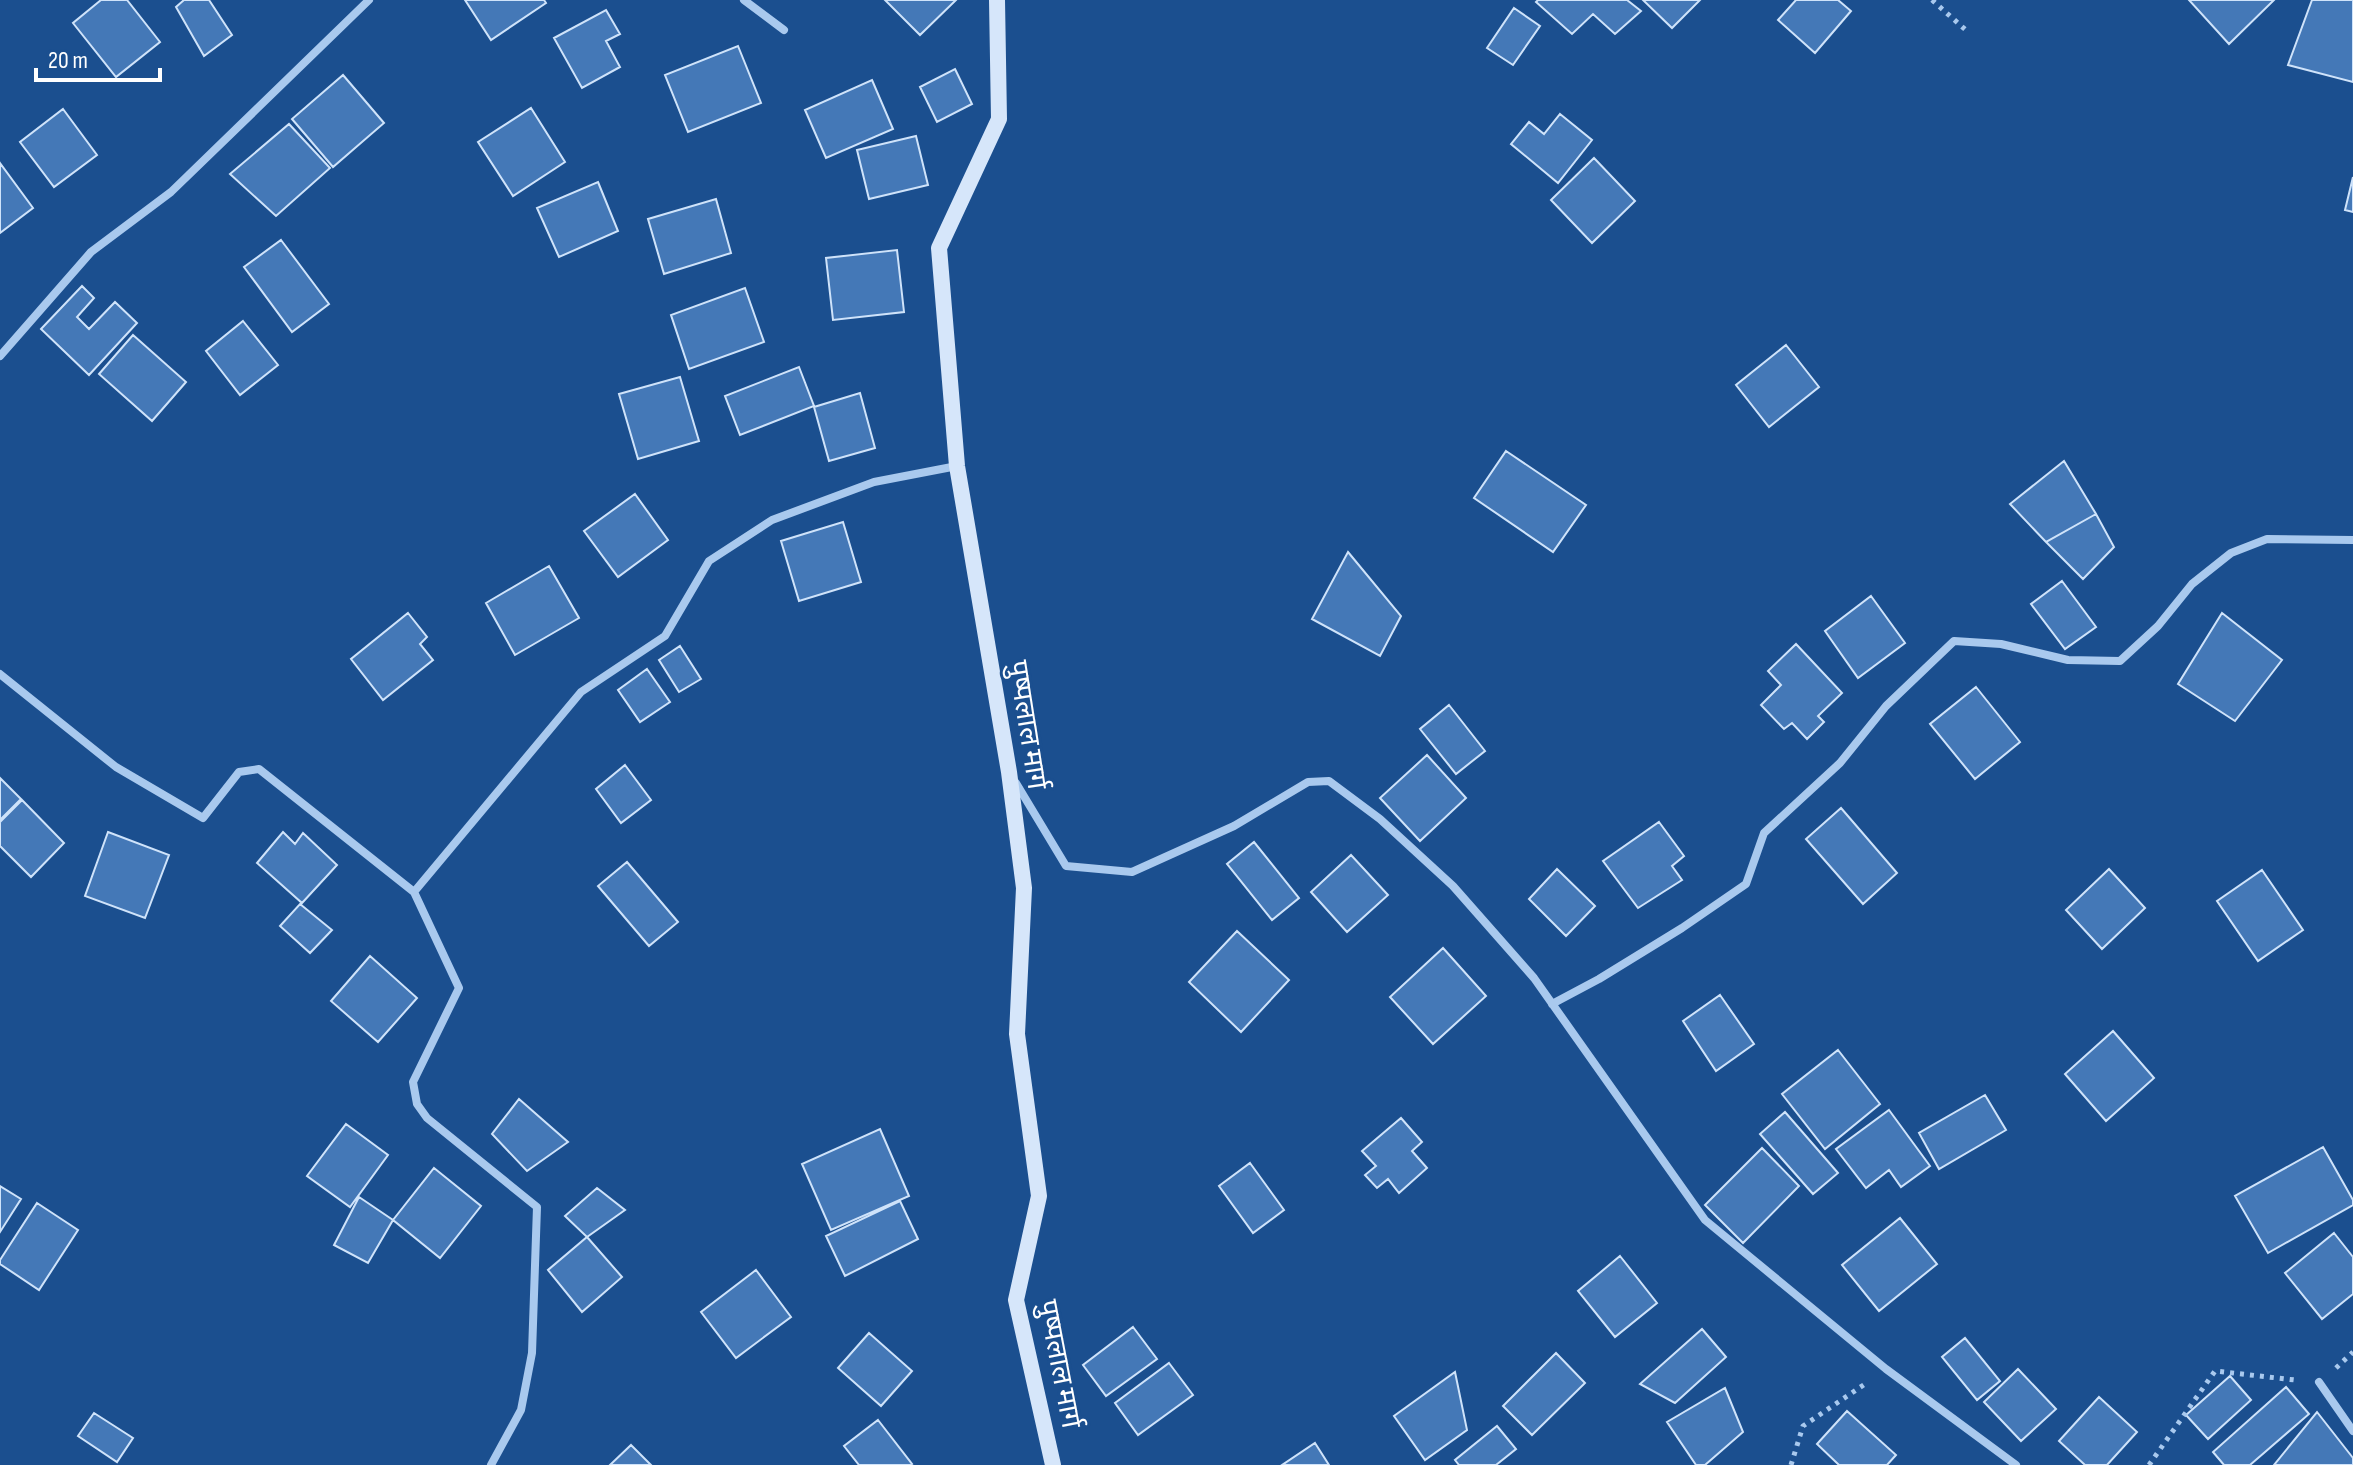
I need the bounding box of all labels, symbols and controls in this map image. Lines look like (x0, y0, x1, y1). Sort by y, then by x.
scale bar (36, 32, 160, 82)
text: 20 m (48, 46, 88, 75)
street label: पुष्पलाल मार्ग (1001, 658, 1055, 793)
street label: पुष्पलाल मार्ग (1030, 1297, 1089, 1432)

